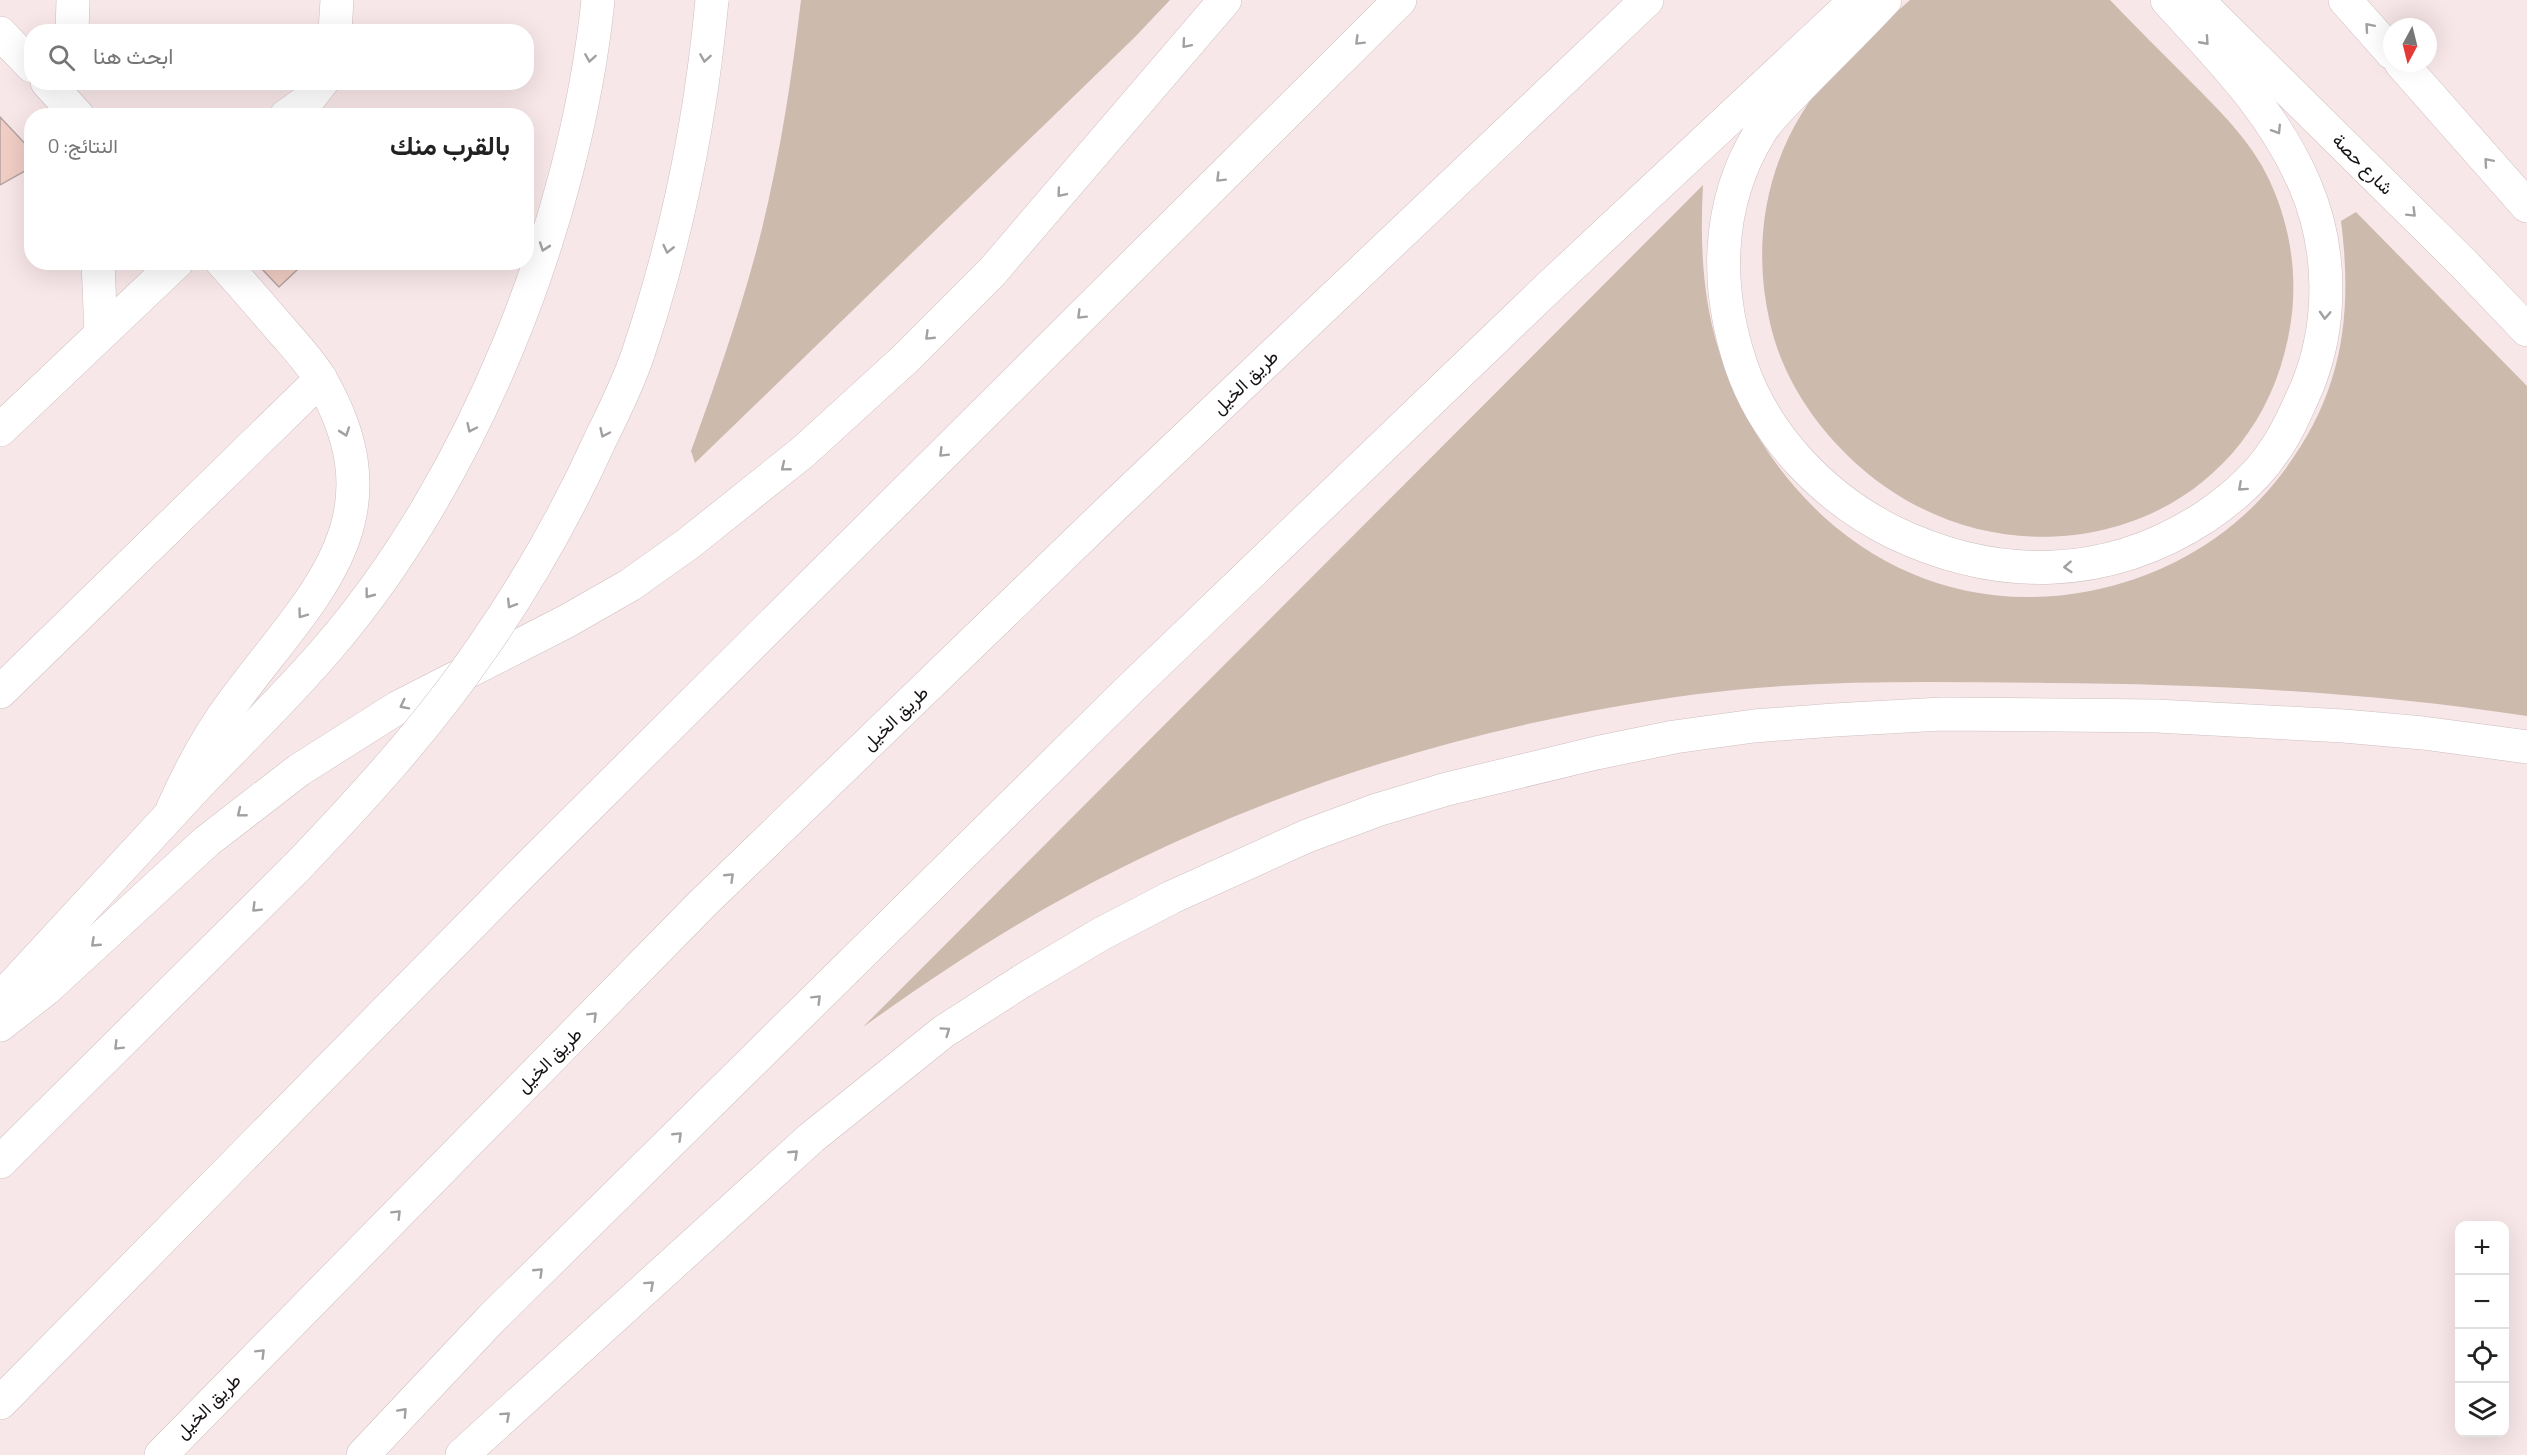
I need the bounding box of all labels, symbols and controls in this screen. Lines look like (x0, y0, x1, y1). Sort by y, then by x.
north arrow (2383, 18, 2437, 72)
one-way arrow (2365, 23, 2376, 33)
search box (24, 24, 534, 90)
one-way arrow (1355, 34, 1365, 45)
one-way arrow (2198, 35, 2209, 45)
one-way arrow (1183, 37, 1194, 48)
text: ابحث هنا (93, 39, 173, 73)
icon: search (45, 41, 78, 74)
one-way arrow (584, 53, 596, 63)
one-way arrow (700, 53, 712, 63)
one-way arrow (2269, 124, 2281, 134)
text: بالقرب منك (390, 126, 510, 165)
street label: شارع حصة (2326, 127, 2400, 201)
text: النتائج: 0 (48, 130, 118, 161)
one-way arrow (2484, 159, 2495, 169)
one-way arrow (1216, 172, 1227, 182)
one-way arrow (1057, 186, 1068, 197)
one-way arrow (2406, 206, 2416, 217)
one-way arrow (539, 241, 552, 252)
one-way arrow (662, 244, 675, 254)
one-way arrow (1078, 308, 1089, 319)
one-way arrow (2318, 311, 2331, 320)
one-way arrow (925, 329, 935, 340)
street label: طريق الخيل (1206, 343, 1284, 421)
one-way arrow (466, 421, 478, 432)
one-way arrow (338, 426, 351, 437)
one-way arrow (599, 427, 611, 438)
one-way arrow (940, 446, 950, 457)
one-way arrow (780, 460, 791, 471)
one-way arrow (2238, 480, 2248, 491)
one-way arrow (2063, 560, 2072, 573)
one-way arrow (366, 587, 377, 598)
one-way arrow (507, 598, 518, 609)
one-way arrow (298, 607, 309, 618)
street label: طريق الخيل (856, 679, 934, 757)
one-way arrow (399, 698, 410, 710)
one-way arrow (237, 806, 248, 817)
one-way arrow (723, 874, 734, 885)
one-way arrow (252, 901, 263, 912)
one-way arrow (92, 935, 103, 946)
one-way arrow (810, 996, 821, 1007)
one-way arrow (586, 1012, 597, 1022)
street label: طريق الخيل (510, 1021, 588, 1099)
one-way arrow (939, 1027, 950, 1038)
one-way arrow (114, 1038, 125, 1049)
one-way arrow (671, 1132, 682, 1143)
one-way arrow (787, 1150, 798, 1161)
one-way arrow (390, 1211, 401, 1222)
map controls (2455, 1221, 2509, 1437)
button: + (2455, 1221, 2509, 1275)
one-way arrow (531, 1269, 542, 1280)
button: − (2455, 1275, 2509, 1329)
one-way arrow (644, 1281, 654, 1292)
button: locate (2455, 1329, 2509, 1383)
one-way arrow (253, 1350, 264, 1361)
street label: طريق الخيل (169, 1367, 247, 1445)
button: layers (2455, 1383, 2509, 1437)
one-way arrow (396, 1409, 407, 1419)
one-way arrow (499, 1412, 509, 1423)

